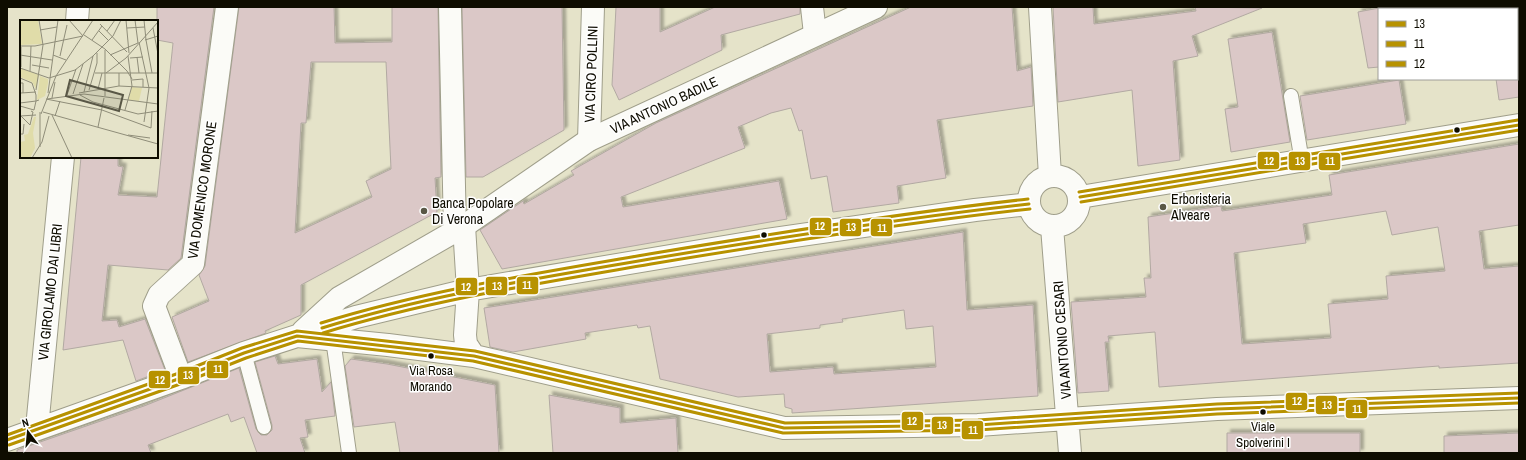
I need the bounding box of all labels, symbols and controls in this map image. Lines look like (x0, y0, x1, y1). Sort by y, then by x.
legend (1378, 8, 1518, 80)
text: 13 (1414, 16, 1425, 32)
inset map (20, 20, 158, 158)
street label: VIA CIRO POLLINI (580, 25, 602, 123)
text: 11 (1414, 36, 1425, 52)
text: 12 (1414, 56, 1425, 72)
street label: VIA ANTONIO BADILE (607, 72, 721, 138)
street label: VIA DOMENICO MORONE (183, 120, 221, 260)
unlabelled marker (1452, 125, 1462, 135)
line badge: 12 (1257, 151, 1280, 170)
line badge: 13 (1288, 151, 1311, 171)
line badge: 11 (1318, 152, 1341, 171)
text: 12 (1264, 154, 1274, 168)
text: 13 (1295, 154, 1305, 168)
text: 11 (1325, 154, 1335, 168)
place label: Erboristeria Alveare (1170, 190, 1232, 224)
place label: Banca Popolare Di Verona (432, 194, 514, 228)
marker: Erboristeria Alveare (1158, 202, 1168, 212)
marker: Banca Popolare Di Verona (419, 206, 429, 216)
line badge: 12 (809, 217, 832, 236)
line badge: 13 (839, 218, 862, 237)
line badge: 11 (870, 218, 893, 237)
text: 12 (815, 219, 825, 233)
text: 13 (846, 220, 856, 234)
text: 11 (877, 221, 887, 235)
street label: VIA GIROLAMO DAI LIBRI (34, 223, 66, 361)
unlabelled marker (759, 230, 769, 240)
line badge: 13 (485, 276, 508, 296)
line badge: 11 (516, 276, 539, 295)
line badge: 12 (455, 277, 478, 296)
text: 11 (522, 278, 532, 292)
text: 13 (492, 279, 502, 293)
text: 12 (461, 280, 471, 294)
street label: VIA ANTONIO CESARI (1049, 280, 1075, 400)
marker: Via Rosa Morando (426, 351, 436, 361)
line badge: 11 (206, 360, 229, 379)
text: 11 (213, 362, 223, 376)
place label: Via Rosa Morando (409, 362, 453, 395)
line badge: 13 (177, 366, 200, 385)
text: 13 (183, 368, 193, 382)
line badge: 12 (148, 370, 171, 389)
text: 12 (155, 373, 165, 387)
line badge: 12 (1285, 392, 1308, 411)
text: 12 (1292, 394, 1302, 408)
line badge: 13 (1315, 395, 1338, 415)
text: 13 (1322, 398, 1332, 412)
line badge: 11 (1345, 399, 1368, 419)
text: 11 (1352, 402, 1362, 416)
marker: Viale Spolverini I (1258, 407, 1268, 417)
line badge: 12 (901, 411, 924, 431)
north arrow (8, 412, 48, 452)
text: 12 (907, 414, 917, 428)
text: N (20, 415, 30, 430)
line badge: 13 (931, 416, 954, 435)
text: 13 (937, 418, 947, 432)
place label: Viale Spolverini I (1236, 418, 1290, 451)
line badge: 11 (961, 420, 984, 440)
text: 11 (968, 423, 978, 437)

